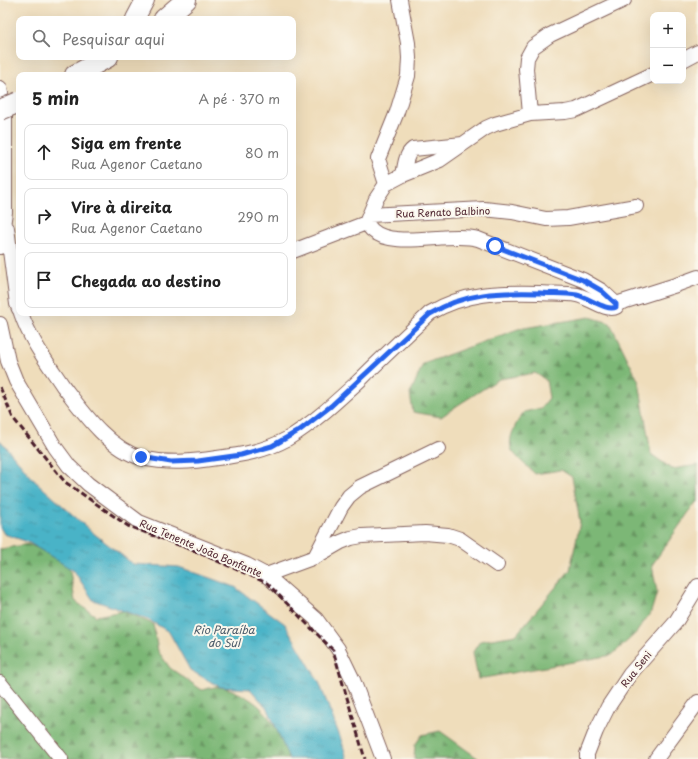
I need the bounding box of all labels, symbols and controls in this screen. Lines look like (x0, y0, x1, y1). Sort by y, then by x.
map controls (650, 12, 686, 84)
button: + (650, 12, 686, 48)
search box (16, 16, 296, 60)
icon: search (30, 27, 52, 49)
text: Pesquisar aqui (62, 27, 165, 50)
button: − (650, 48, 686, 84)
text: 5 min (32, 85, 79, 111)
text: A pé · 370 m (198, 89, 280, 108)
text: Siga em frente (71, 131, 181, 154)
icon: ahead (33, 141, 55, 163)
text: 80 m (245, 143, 279, 162)
text: Rua Agenor Caetano (71, 154, 203, 173)
text: Vire à direita (71, 195, 172, 218)
street label: Rua Renato Balbino (395, 202, 491, 221)
icon: right (33, 205, 55, 227)
text: 290 m (238, 207, 279, 226)
text: Rua Agenor Caetano (71, 218, 203, 237)
route start (486, 237, 504, 255)
icon: arrive (33, 269, 55, 291)
text: Chegada ao destino (71, 269, 221, 292)
route end (132, 448, 150, 466)
street label: Rua Tenente João Bonfante (138, 515, 265, 580)
water label: Rio Paraíba do Sul (193, 621, 256, 651)
street label: Rua Seni (617, 647, 655, 690)

